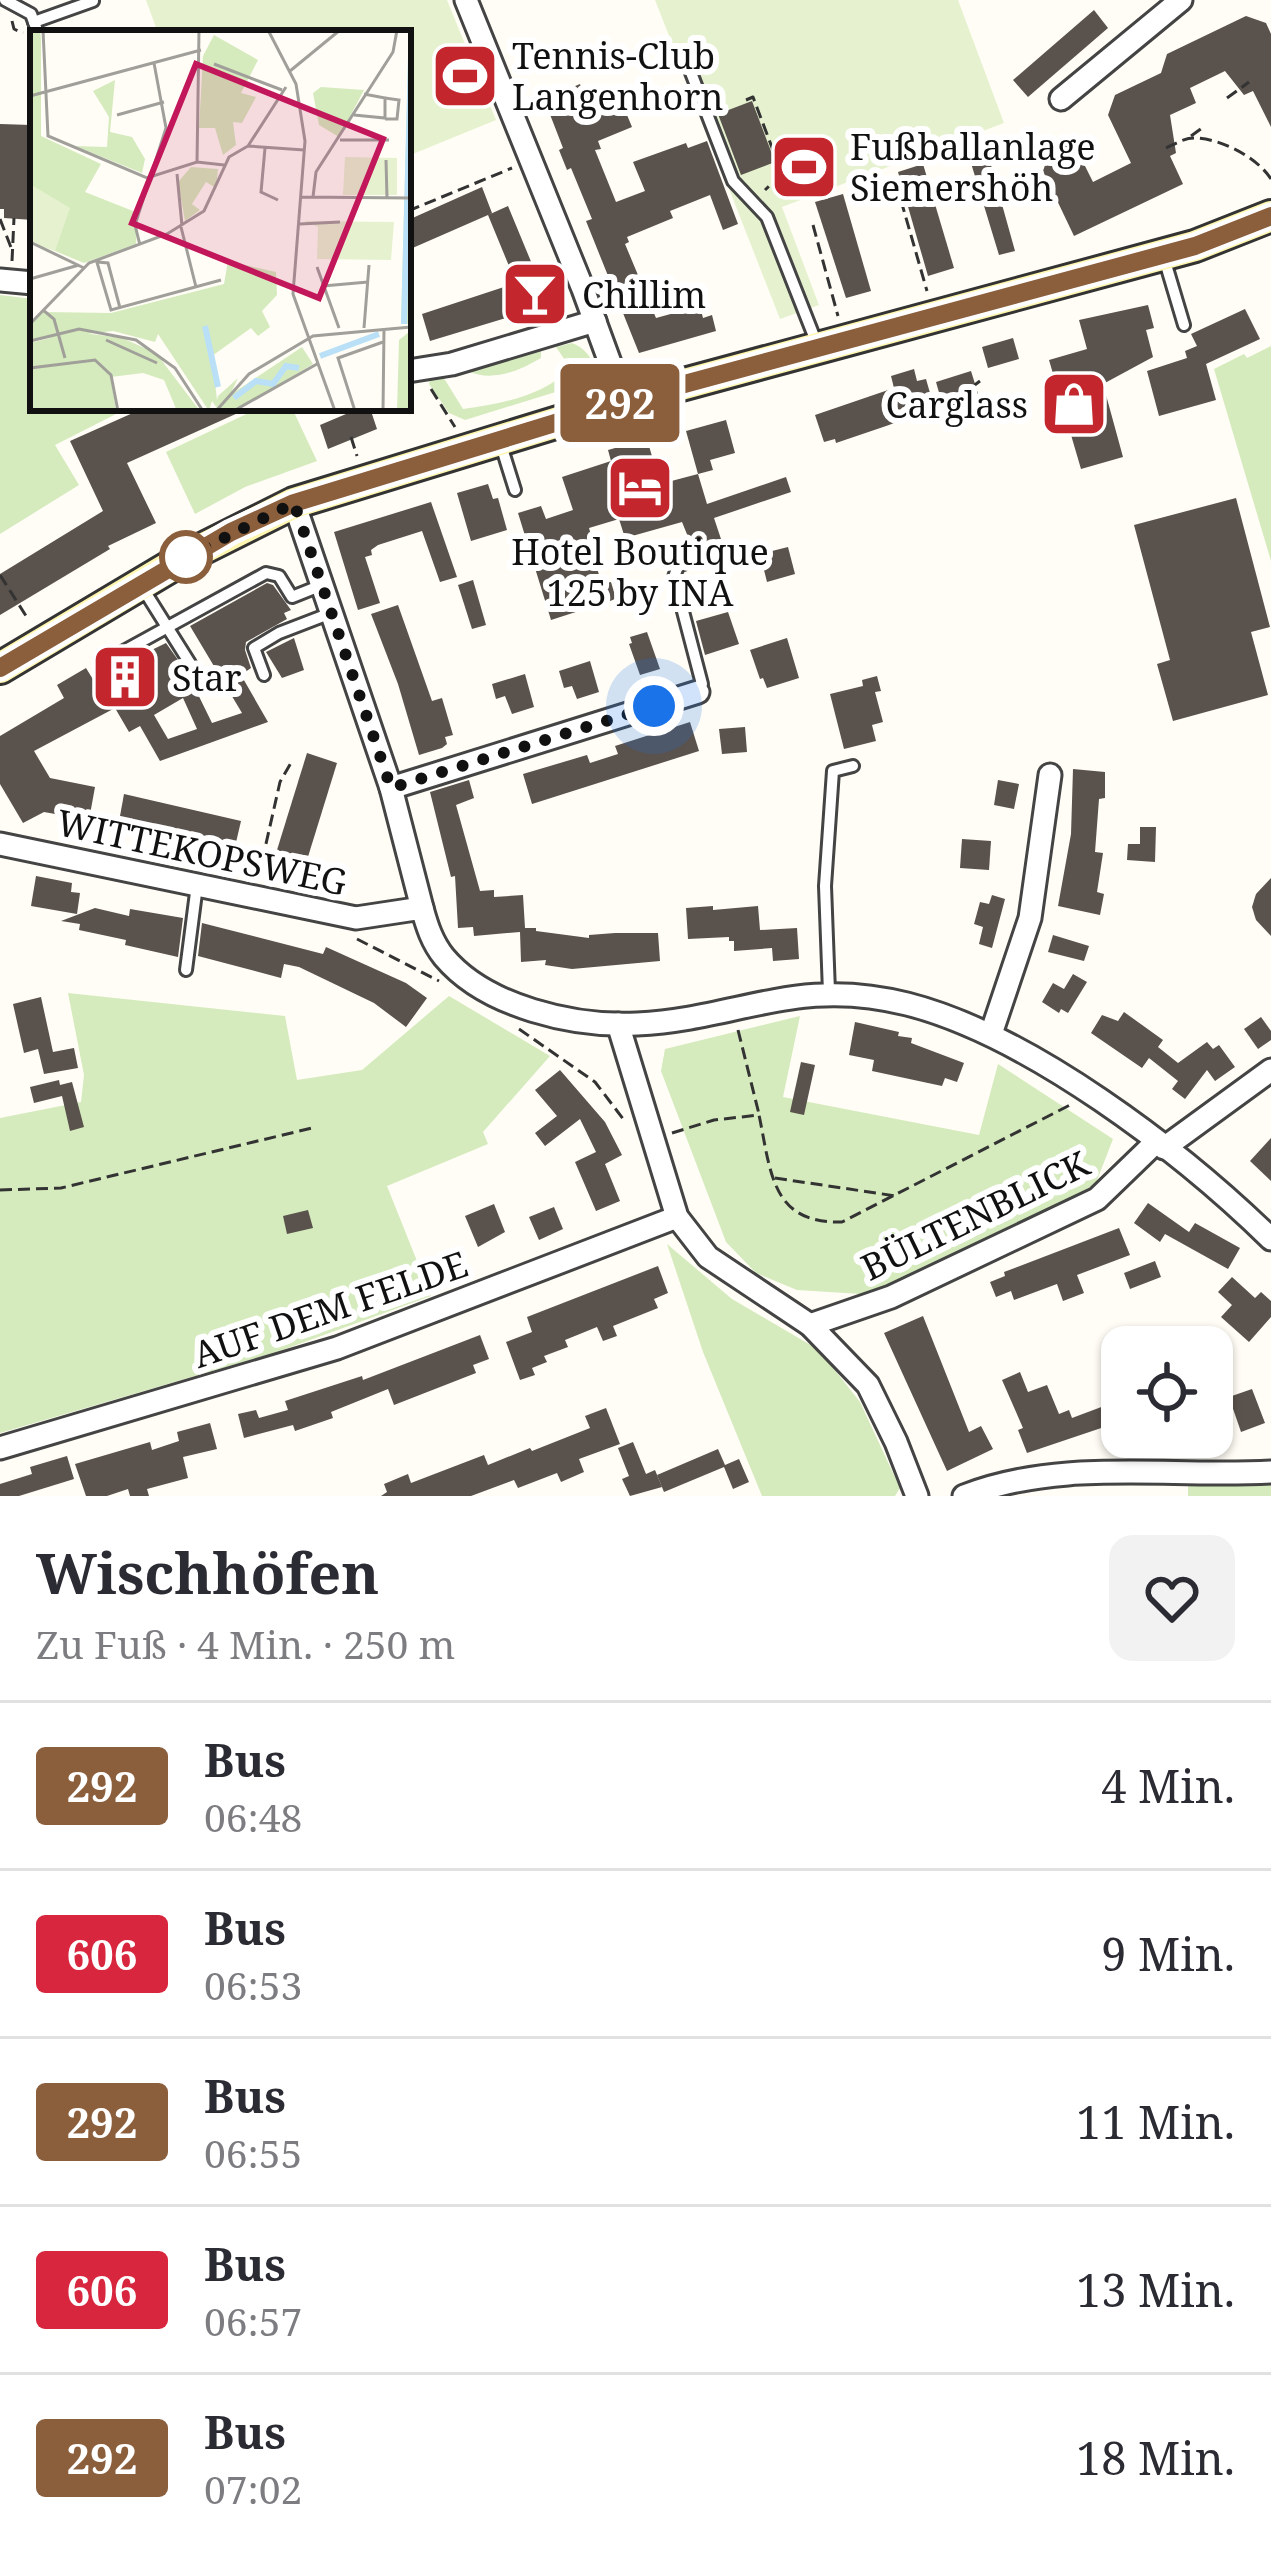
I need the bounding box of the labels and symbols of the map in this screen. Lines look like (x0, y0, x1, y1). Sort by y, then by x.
inset map (30, 30, 411, 411)
place label: Tennis-Club Langenhorn (512, 31, 724, 121)
sports icon: Tennis-Club Langenhorn (430, 41, 500, 111)
place label: Fußballanlage Siemershöh (850, 122, 1096, 212)
sports icon: Fußballanlage Siemershöh (769, 132, 839, 202)
bar icon: Chillim (500, 259, 570, 329)
place label: Chillim (582, 270, 706, 319)
line badge: 292 (551, 364, 689, 442)
shop icon: Carglass (1039, 369, 1109, 439)
place label: Carglass (885, 380, 1028, 429)
hotel icon: Hotel Boutique 125 by INA (605, 453, 675, 523)
place label: Hotel Boutique 125 by INA (511, 527, 769, 617)
unlabelled marker (161, 532, 211, 582)
building icon: Star (90, 642, 160, 712)
place label: Star (172, 653, 242, 702)
your location (624, 676, 684, 736)
street label: WITTEKOPSWEG (53, 797, 352, 907)
street label: BÜLTENBLICK (853, 1138, 1098, 1291)
street label: AUF DEM FELDE (186, 1239, 474, 1379)

